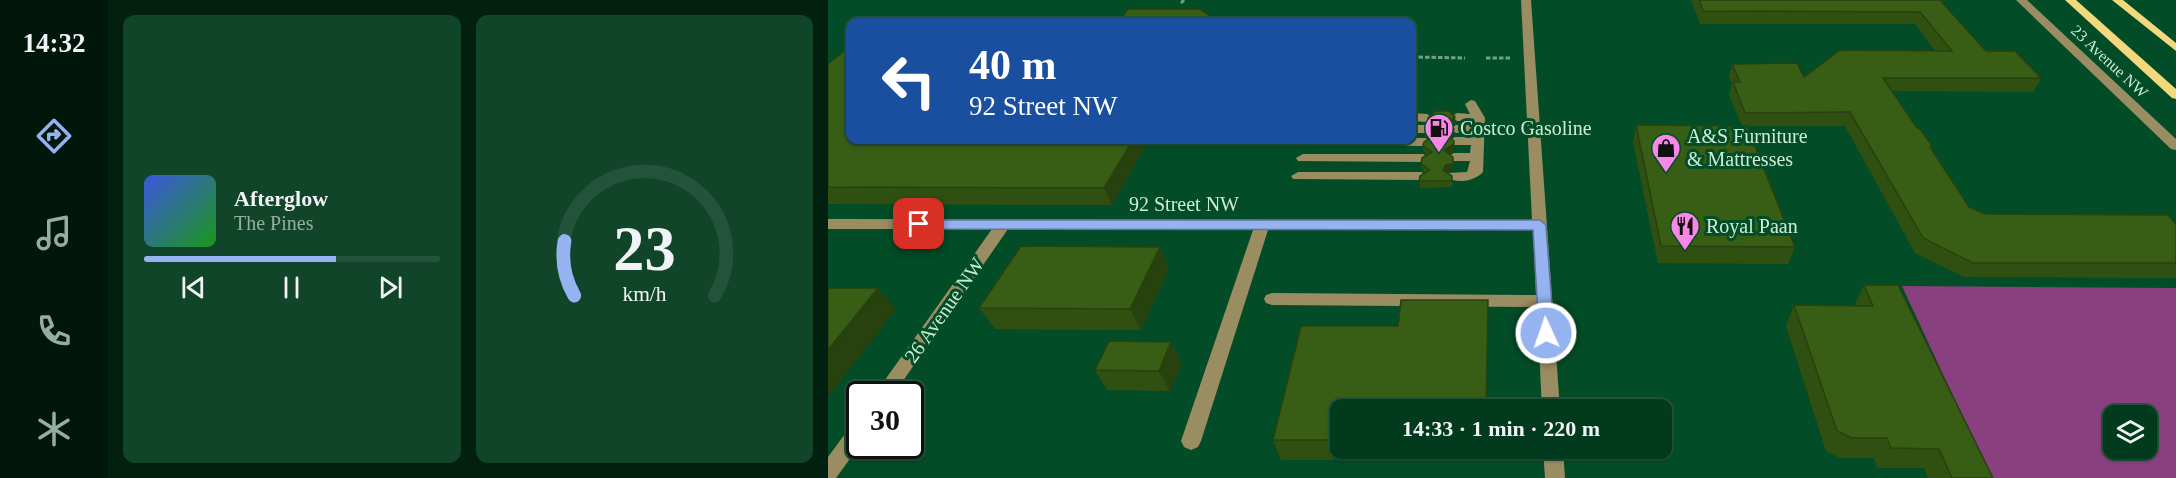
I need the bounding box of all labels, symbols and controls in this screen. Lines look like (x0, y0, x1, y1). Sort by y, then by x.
street label: 23 Avenue NW (2068, 22, 2152, 102)
text: 14:32 (23, 28, 86, 58)
icon: left (870, 42, 948, 120)
text: 40 m (969, 42, 1057, 88)
text: 92 Street NW (969, 91, 1117, 121)
fuel station icon: Costco Gasoline (1423, 112, 1455, 154)
icon: directions (33, 115, 75, 157)
place label: Costco Gasoline (1460, 117, 1592, 139)
place label: A&S Furniture & Mattresses (1687, 125, 1808, 170)
shop icon: A&S Furniture & Mattresses (1650, 132, 1682, 174)
text: Afterglow (234, 186, 328, 211)
street label: 92 Street NW (1129, 193, 1239, 215)
pin (893, 198, 944, 249)
icon: arrive (902, 207, 935, 240)
restaurant icon: Royal Paan (1669, 210, 1701, 252)
icon: music (33, 212, 75, 254)
text: The Pines (234, 212, 313, 234)
text: 23 (613, 214, 675, 283)
place label: Royal Paan (1706, 215, 1798, 238)
street label: 26 Avenue NW (900, 253, 988, 367)
icon: previous (177, 271, 210, 304)
icon: pause (275, 271, 308, 304)
icon: next (374, 271, 407, 304)
text: km/h (622, 282, 667, 306)
position arrow (1514, 301, 1578, 365)
icon: phone (33, 310, 75, 352)
speed limit sign: 30 (846, 381, 924, 459)
map controls (2103, 405, 2157, 459)
button: layers (2103, 405, 2157, 459)
icon: climate (33, 408, 75, 450)
text: 14:33 · 1 min · 220 m (1402, 416, 1600, 441)

